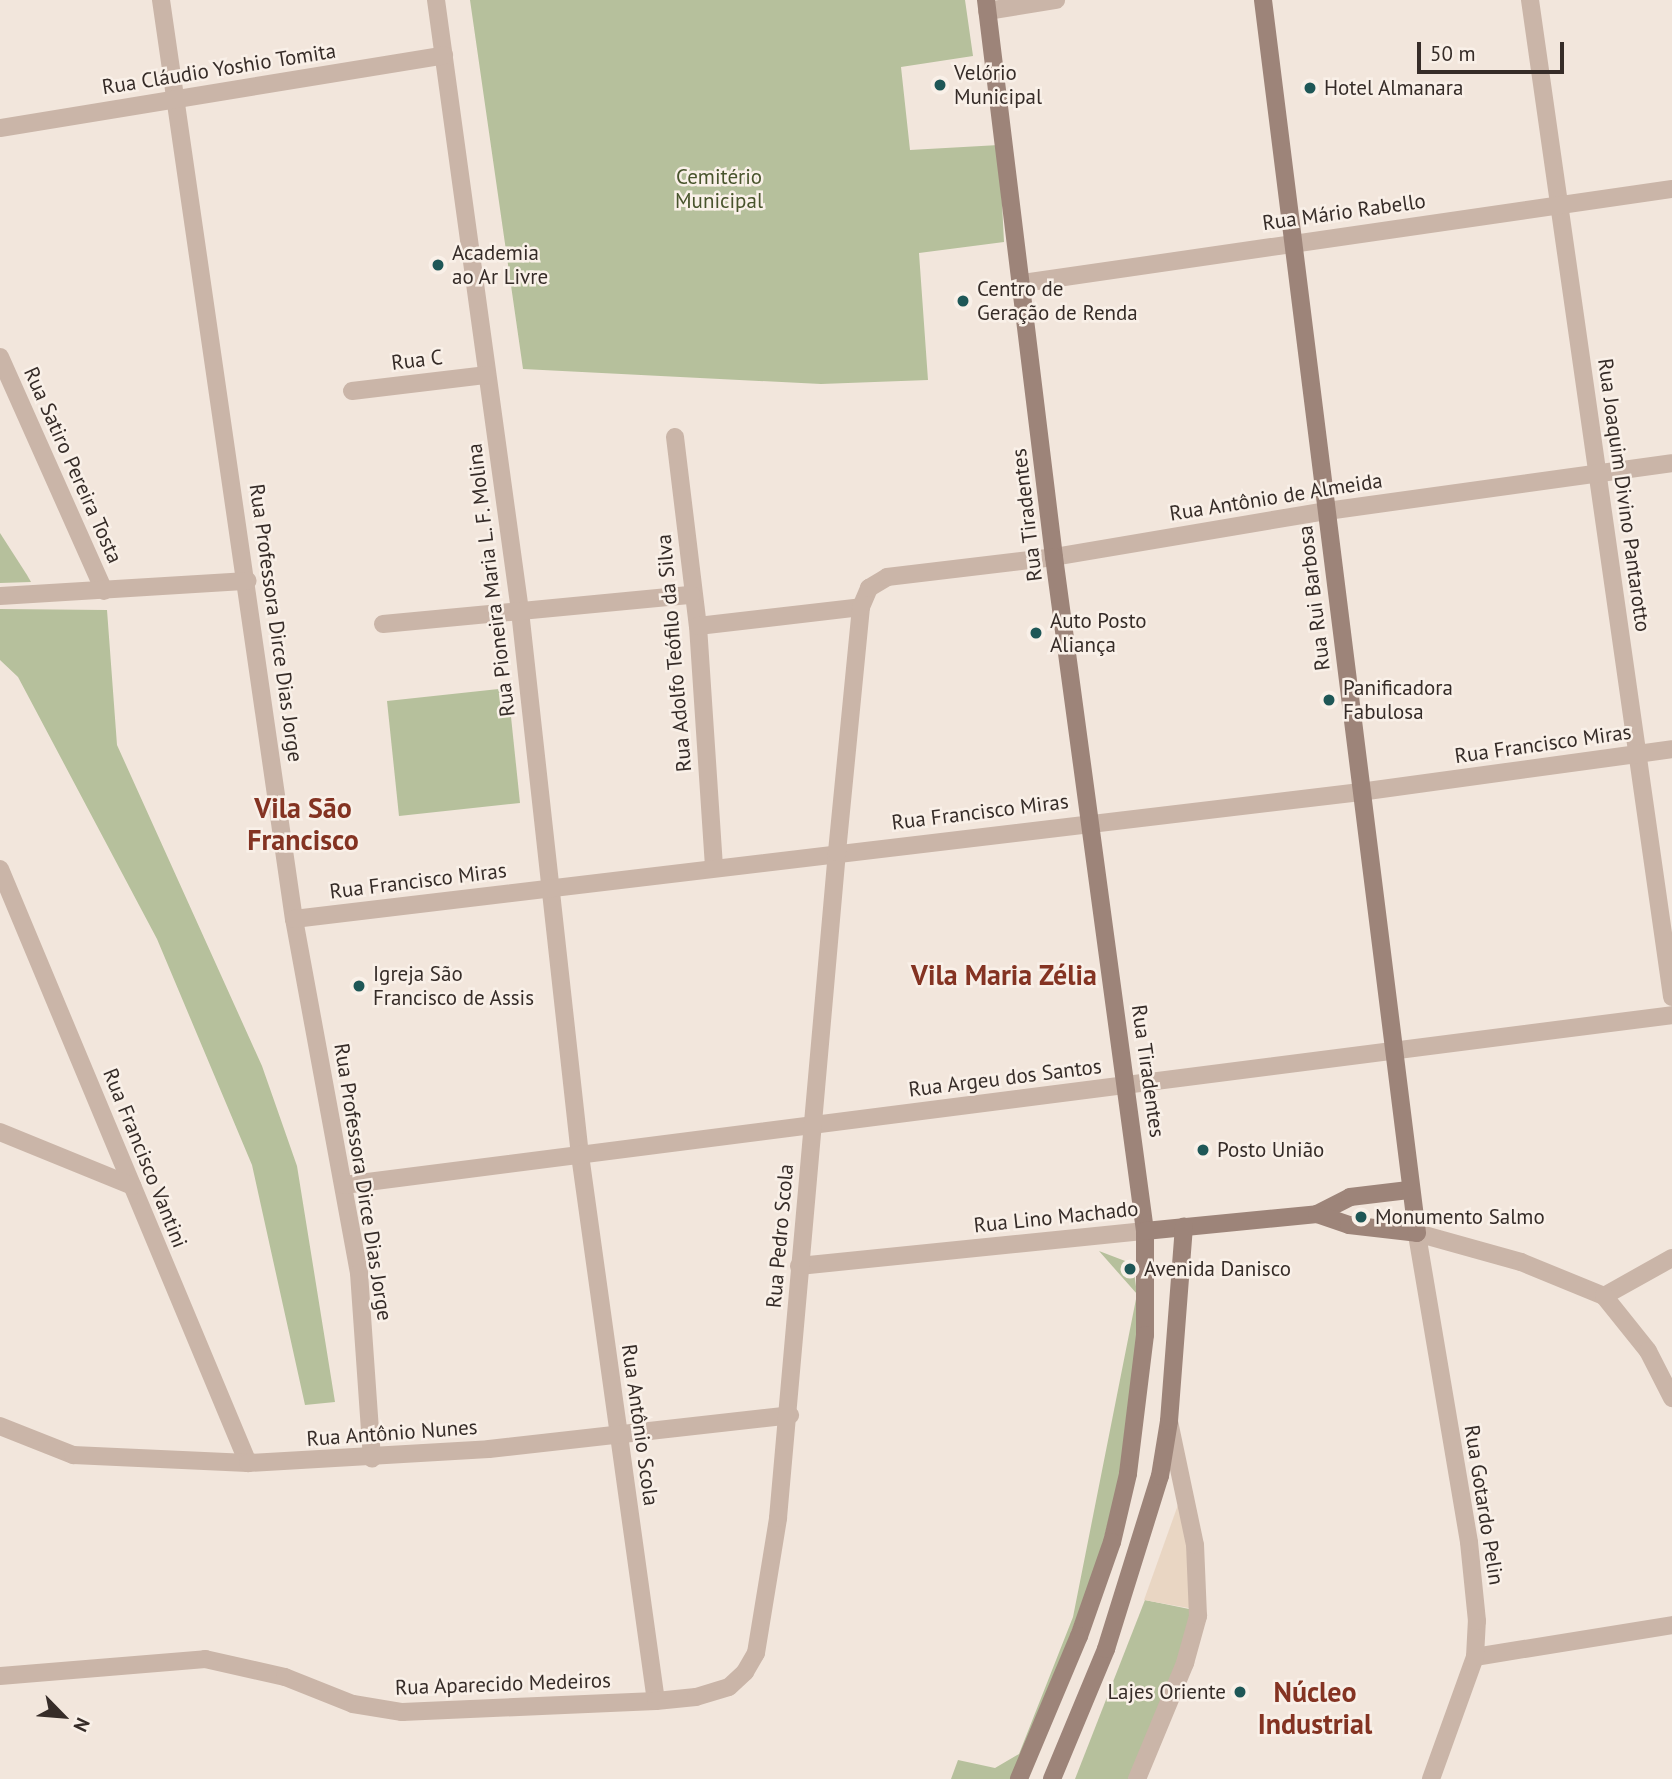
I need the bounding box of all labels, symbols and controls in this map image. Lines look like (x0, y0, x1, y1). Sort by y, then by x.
scale bar (1420, 28, 1567, 72)
street label: Rua Cláudio Yoshio Tomita (100, 38, 338, 100)
text: 50 m (1430, 40, 1476, 67)
place label: Velório Municipal (954, 60, 1042, 110)
place label: Hotel Almanara (1324, 75, 1464, 101)
marker: Velório Municipal (932, 77, 948, 93)
marker: Hotel Almanara (1302, 80, 1318, 96)
park label: Cemitério Municipal (675, 164, 763, 214)
street label: Rua Mário Rabello (1261, 188, 1427, 236)
place label: Academia ao Ar Livre (452, 240, 549, 290)
marker: Academia ao Ar Livre (430, 257, 446, 273)
place label: Centro de Geração de Renda (977, 276, 1138, 326)
marker: Centro de Geração de Renda (955, 293, 971, 309)
street label: Rua C (390, 344, 444, 376)
street label: Rua Joaquim Divino Pantarotto (1592, 357, 1656, 633)
street label: Rua Satiro Pereira Tosta (18, 363, 128, 567)
street label: Rua Pioneira Maria L. F. Molina (462, 440, 520, 720)
street label: Rua Tiradentes (1006, 447, 1048, 583)
street label: Rua Antônio de Almeida (1167, 468, 1385, 526)
street label: Rua Professora Dirce Dias Jorge (244, 482, 308, 764)
street label: Rua Rui Barbosa (1293, 524, 1335, 672)
street label: Rua Adolfo Teófilo da Silva (651, 533, 697, 773)
place label: Auto Posto Aliança (1050, 608, 1147, 658)
marker: Auto Posto Aliança (1028, 625, 1044, 641)
place label: Panificadora Fabulosa (1343, 675, 1453, 725)
marker: Panificadora Fabulosa (1321, 692, 1337, 708)
street label: Rua Francisco Miras (1453, 719, 1633, 769)
street label: Rua Francisco Miras (890, 789, 1070, 835)
district label: Vila São Francisco (247, 791, 359, 857)
street label: Rua Francisco Miras (328, 858, 508, 904)
district label: Vila Maria Zélia (911, 958, 1097, 992)
place label: Igreja São Francisco de Assis (373, 961, 535, 1011)
marker: Igreja São Francisco de Assis (351, 978, 367, 994)
street label: Rua Tiradentes (1126, 1003, 1170, 1139)
street label: Rua Professora Dirce Dias Jorge (329, 1042, 397, 1322)
street label: Rua Argeu dos Santos (907, 1054, 1103, 1102)
street label: Rua Francisco Vantini (97, 1064, 193, 1252)
place label: Posto União (1217, 1137, 1324, 1163)
marker: Posto União (1195, 1142, 1211, 1158)
street label: Rua Pedro Scola (761, 1163, 799, 1309)
street label: Rua Lino Machado (972, 1196, 1140, 1238)
place label: Monumento Salmo (1375, 1204, 1545, 1230)
marker: Monumento Salmo (1353, 1209, 1369, 1225)
place label: Avenida Danisco (1144, 1256, 1291, 1282)
marker: Avenida Danisco (1122, 1261, 1138, 1277)
street label: Rua Antônio Scola (616, 1342, 664, 1508)
street label: Rua Antônio Nunes (305, 1414, 479, 1452)
street label: Rua Gotardo Pelin (1459, 1423, 1509, 1587)
street label: Rua Aparecido Medeiros (394, 1668, 612, 1700)
district label: Núcleo Industrial (1258, 1675, 1372, 1741)
place label: Lajes Oriente (1108, 1679, 1226, 1705)
north arrow (28, 1681, 98, 1751)
marker: Lajes Oriente (1232, 1684, 1248, 1700)
text: N (69, 1714, 96, 1736)

